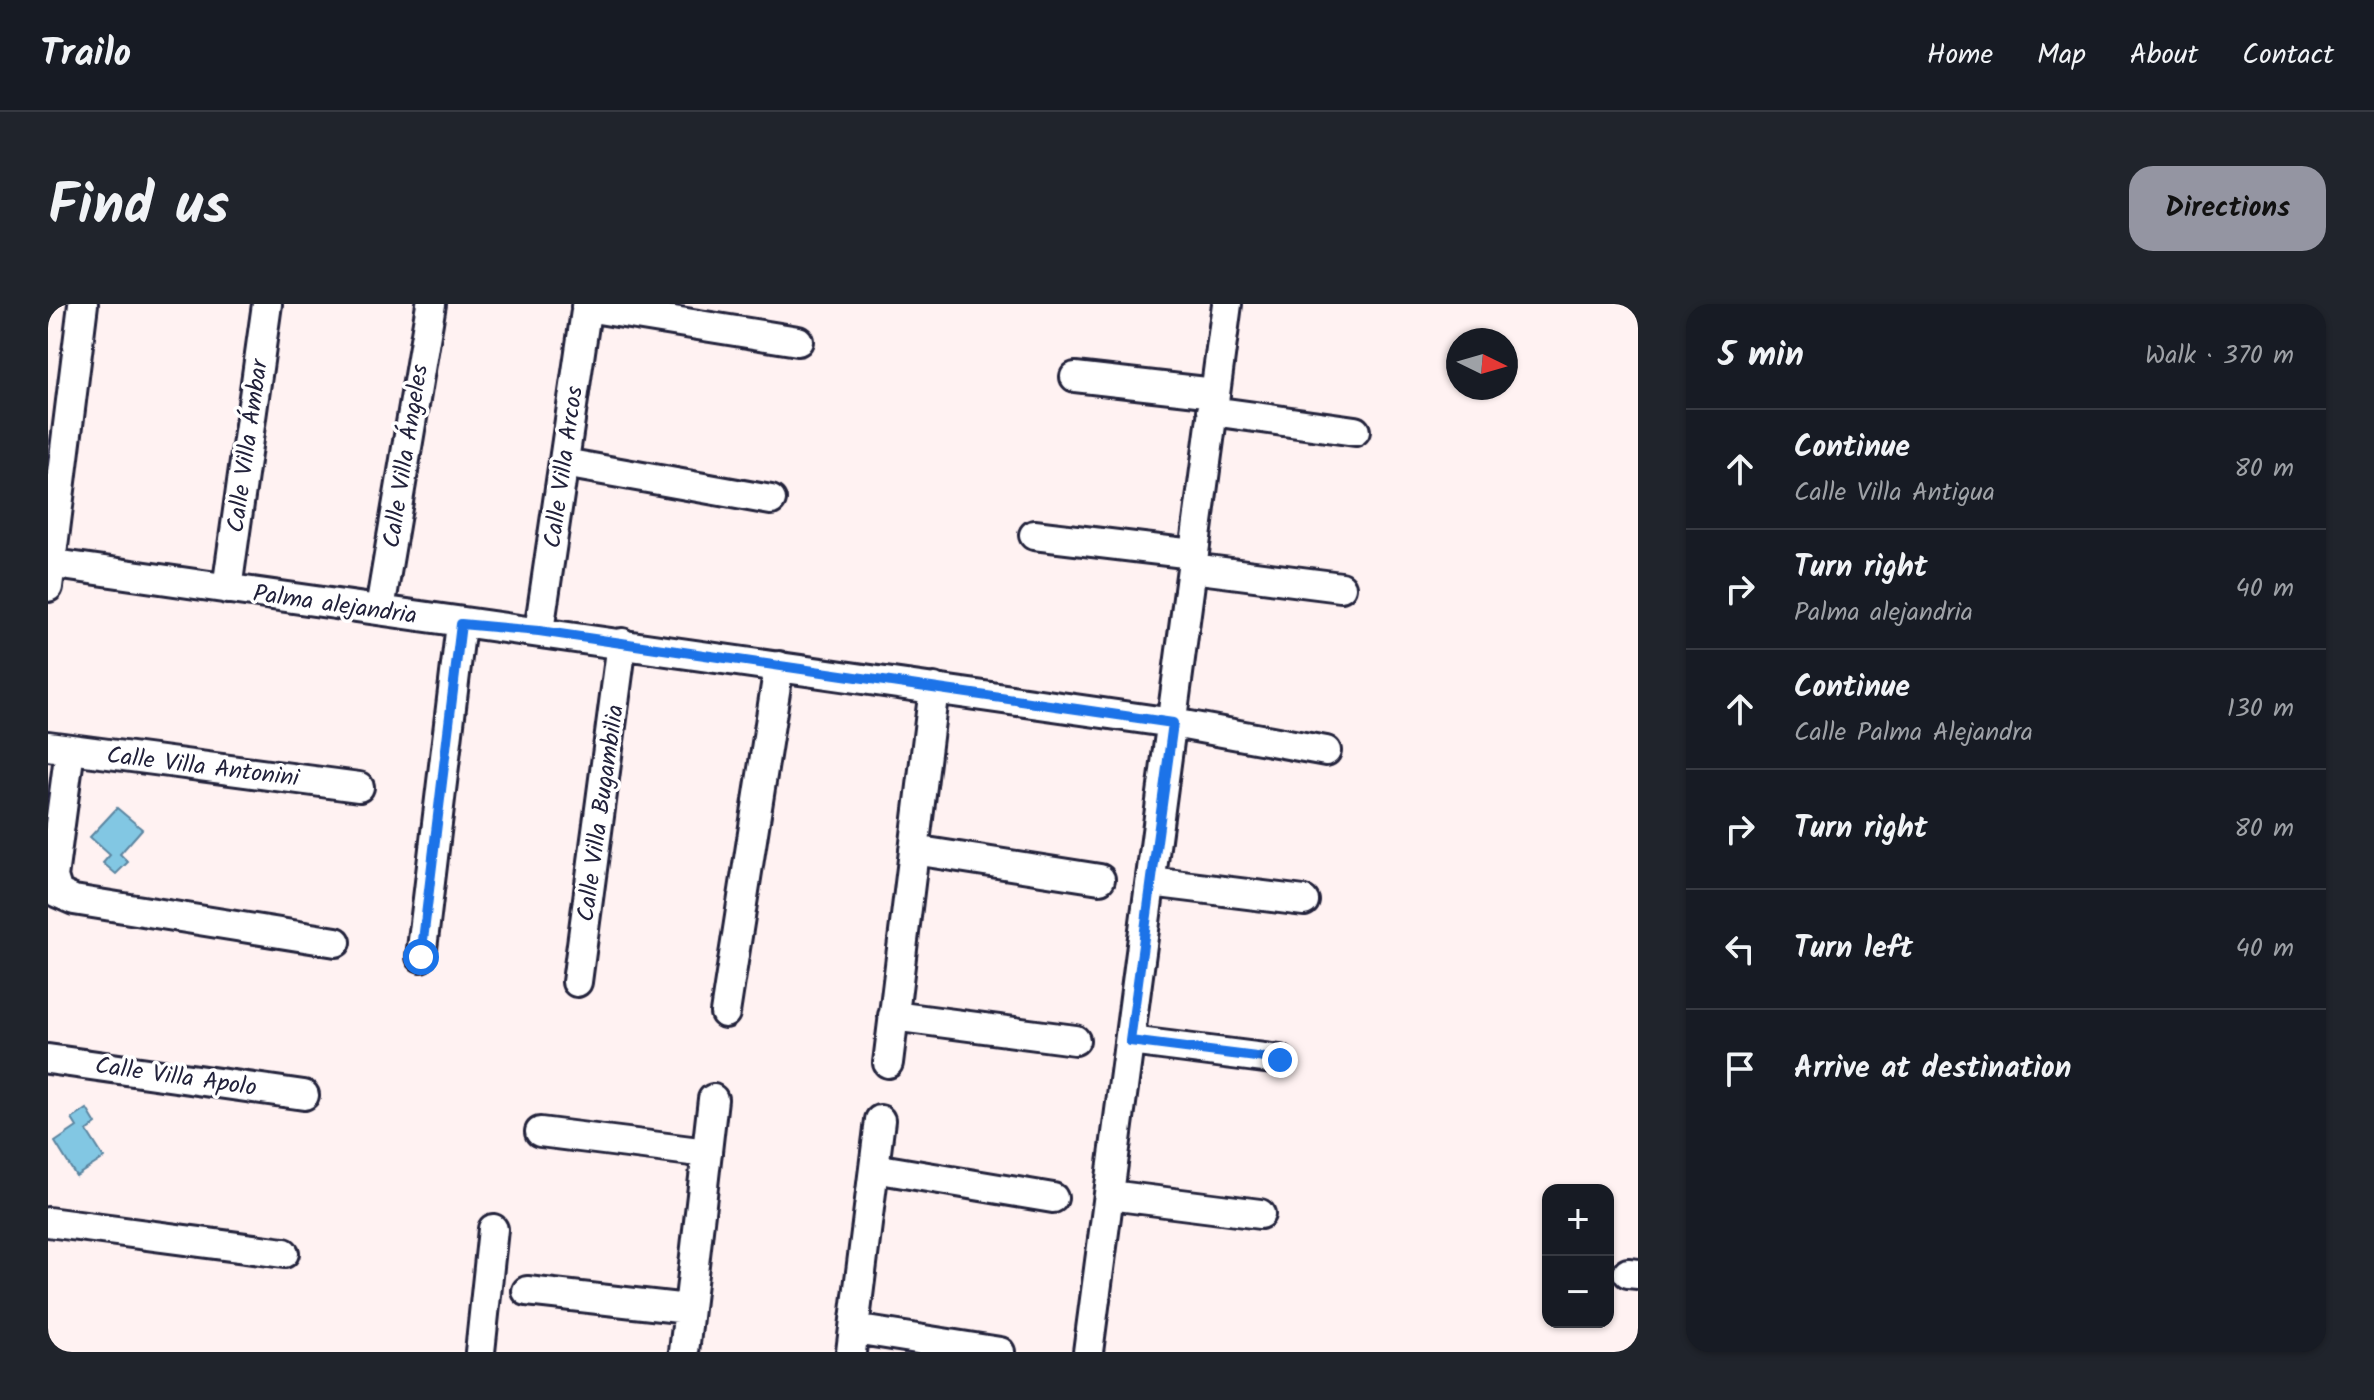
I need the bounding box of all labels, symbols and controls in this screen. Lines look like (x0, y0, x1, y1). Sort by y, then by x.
text: Trailo (40, 25, 131, 85)
text: Home (1927, 33, 1993, 78)
text: Map (2037, 33, 2086, 78)
text: About (2130, 33, 2198, 78)
text: Contact (2242, 33, 2334, 78)
text: Find us (48, 163, 229, 253)
button: Directions (2129, 166, 2326, 251)
north arrow (1446, 328, 1518, 400)
text: 5 min (1718, 329, 1804, 383)
text: Walk · 370 m (2145, 335, 2294, 377)
street label: Calle Villa Ámbar (217, 355, 280, 535)
street label: Calle Villa Ángeles (373, 362, 440, 551)
street label: Calle Villa Arcos (534, 384, 595, 551)
text: Continue (1794, 424, 1910, 472)
icon: ahead (1718, 447, 1762, 491)
text: 80 m (2234, 448, 2294, 490)
text: Calle Villa Antigua (1794, 472, 1995, 514)
text: Turn right (1794, 544, 1927, 592)
icon: right (1718, 567, 1762, 611)
text: 40 m (2236, 568, 2294, 610)
street label: Palma alejandria (250, 575, 419, 636)
text: Palma alejandria (1794, 592, 1973, 634)
text: Continue (1794, 664, 1910, 712)
icon: ahead (1718, 687, 1762, 731)
text: 130 m (2227, 688, 2294, 730)
street label: Calle Villa Bugambilia (567, 702, 636, 924)
text: Calle Palma Alejandra (1794, 712, 2033, 754)
street label: Calle Villa Antonini (104, 736, 302, 799)
text: Turn right (1794, 805, 1927, 853)
icon: right (1718, 807, 1762, 851)
text: 80 m (2234, 808, 2294, 850)
text: Turn left (1794, 925, 1913, 973)
icon: left (1718, 927, 1762, 971)
text: 40 m (2236, 928, 2294, 970)
route start (403, 939, 439, 975)
route end (1262, 1042, 1298, 1078)
text: Arrive at destination (1794, 1045, 2071, 1093)
street label: Calle Villa Apolo (93, 1047, 259, 1108)
icon: arrive (1718, 1047, 1762, 1091)
map controls (1542, 1184, 1614, 1328)
button: + (1542, 1184, 1614, 1256)
button: − (1542, 1256, 1614, 1328)

